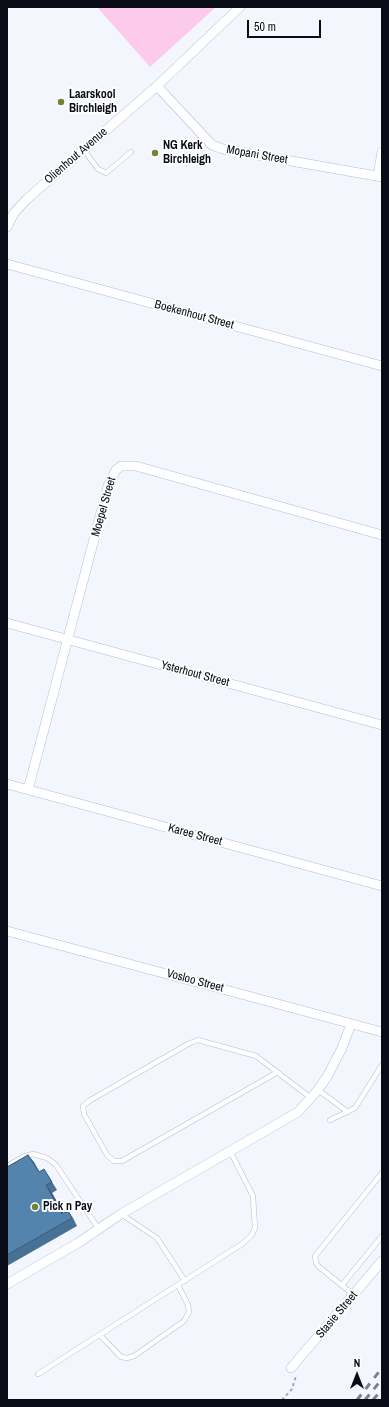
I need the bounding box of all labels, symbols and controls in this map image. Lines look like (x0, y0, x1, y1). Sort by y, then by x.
scale bar (249, 12, 323, 38)
text: 50 m (254, 19, 276, 35)
place label: Laarskool Birchleigh (69, 88, 117, 116)
marker: Laarskool Birchleigh (56, 97, 66, 107)
street label: Olienhout Avenue (42, 125, 110, 187)
place label: NG Kerk Birchleigh (163, 139, 211, 167)
street label: Mopani Street (225, 143, 289, 167)
marker: NG Kerk Birchleigh (150, 148, 160, 158)
street label: Boekenhout Street (153, 297, 235, 333)
street label: Moepel Street (89, 476, 119, 538)
street label: Ysterhout Street (159, 658, 231, 690)
street label: Karee Street (166, 821, 224, 849)
street label: Vosloo Street (165, 966, 225, 996)
place label: Pick n Pay (43, 1200, 92, 1214)
marker: Pick n Pay (30, 1202, 40, 1212)
street label: Stasie Street (313, 1289, 361, 1341)
north arrow (337, 1355, 377, 1395)
text: N (354, 1356, 360, 1370)

